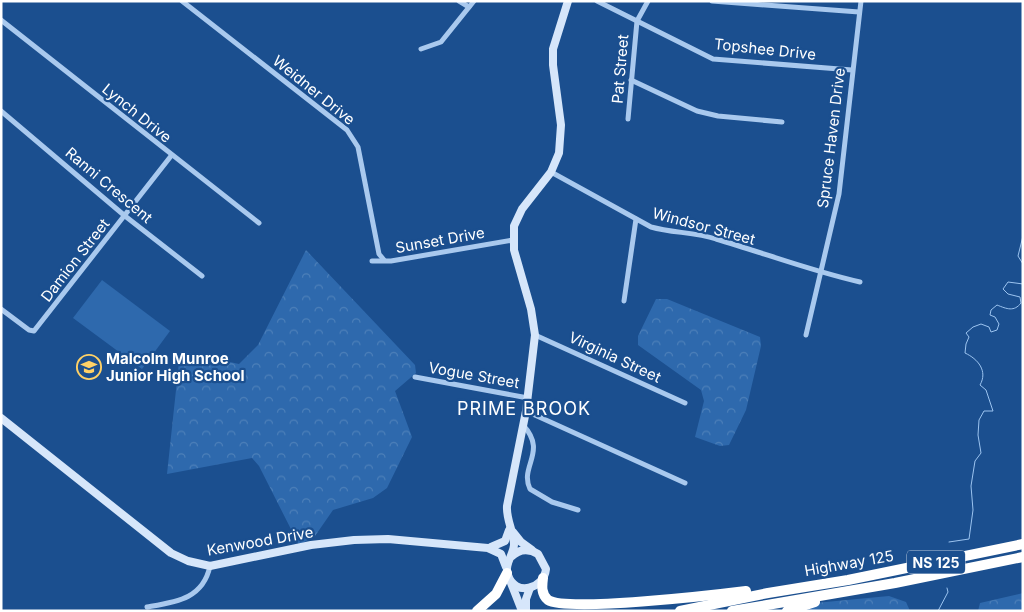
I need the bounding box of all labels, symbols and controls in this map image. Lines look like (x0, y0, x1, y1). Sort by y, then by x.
street label: Pat Street (608, 33, 632, 104)
street label: Topshee Drive (713, 34, 817, 64)
street label: Weidner Drive (269, 51, 359, 129)
street label: Spruce Haven Drive (813, 67, 849, 209)
street label: Lynch Drive (99, 79, 175, 147)
street label: Ranni Crescent (62, 143, 156, 227)
street label: Windsor Street (651, 203, 758, 249)
street label: Damion Street (37, 215, 113, 305)
street label: Sunset Drive (394, 223, 486, 257)
street label: Virginia Street (566, 327, 664, 387)
place label: Malcolm Munroe Junior High School (106, 349, 244, 385)
school or university icon: Malcolm Munroe Junior High School (76, 354, 102, 380)
street label: Vogue Street (427, 358, 521, 392)
district label: PRIME BROOK (457, 398, 591, 419)
street label: Kenwood Drive (205, 522, 315, 560)
street label: Highway 125 (803, 546, 895, 580)
road number: NS 125 (907, 550, 965, 574)

